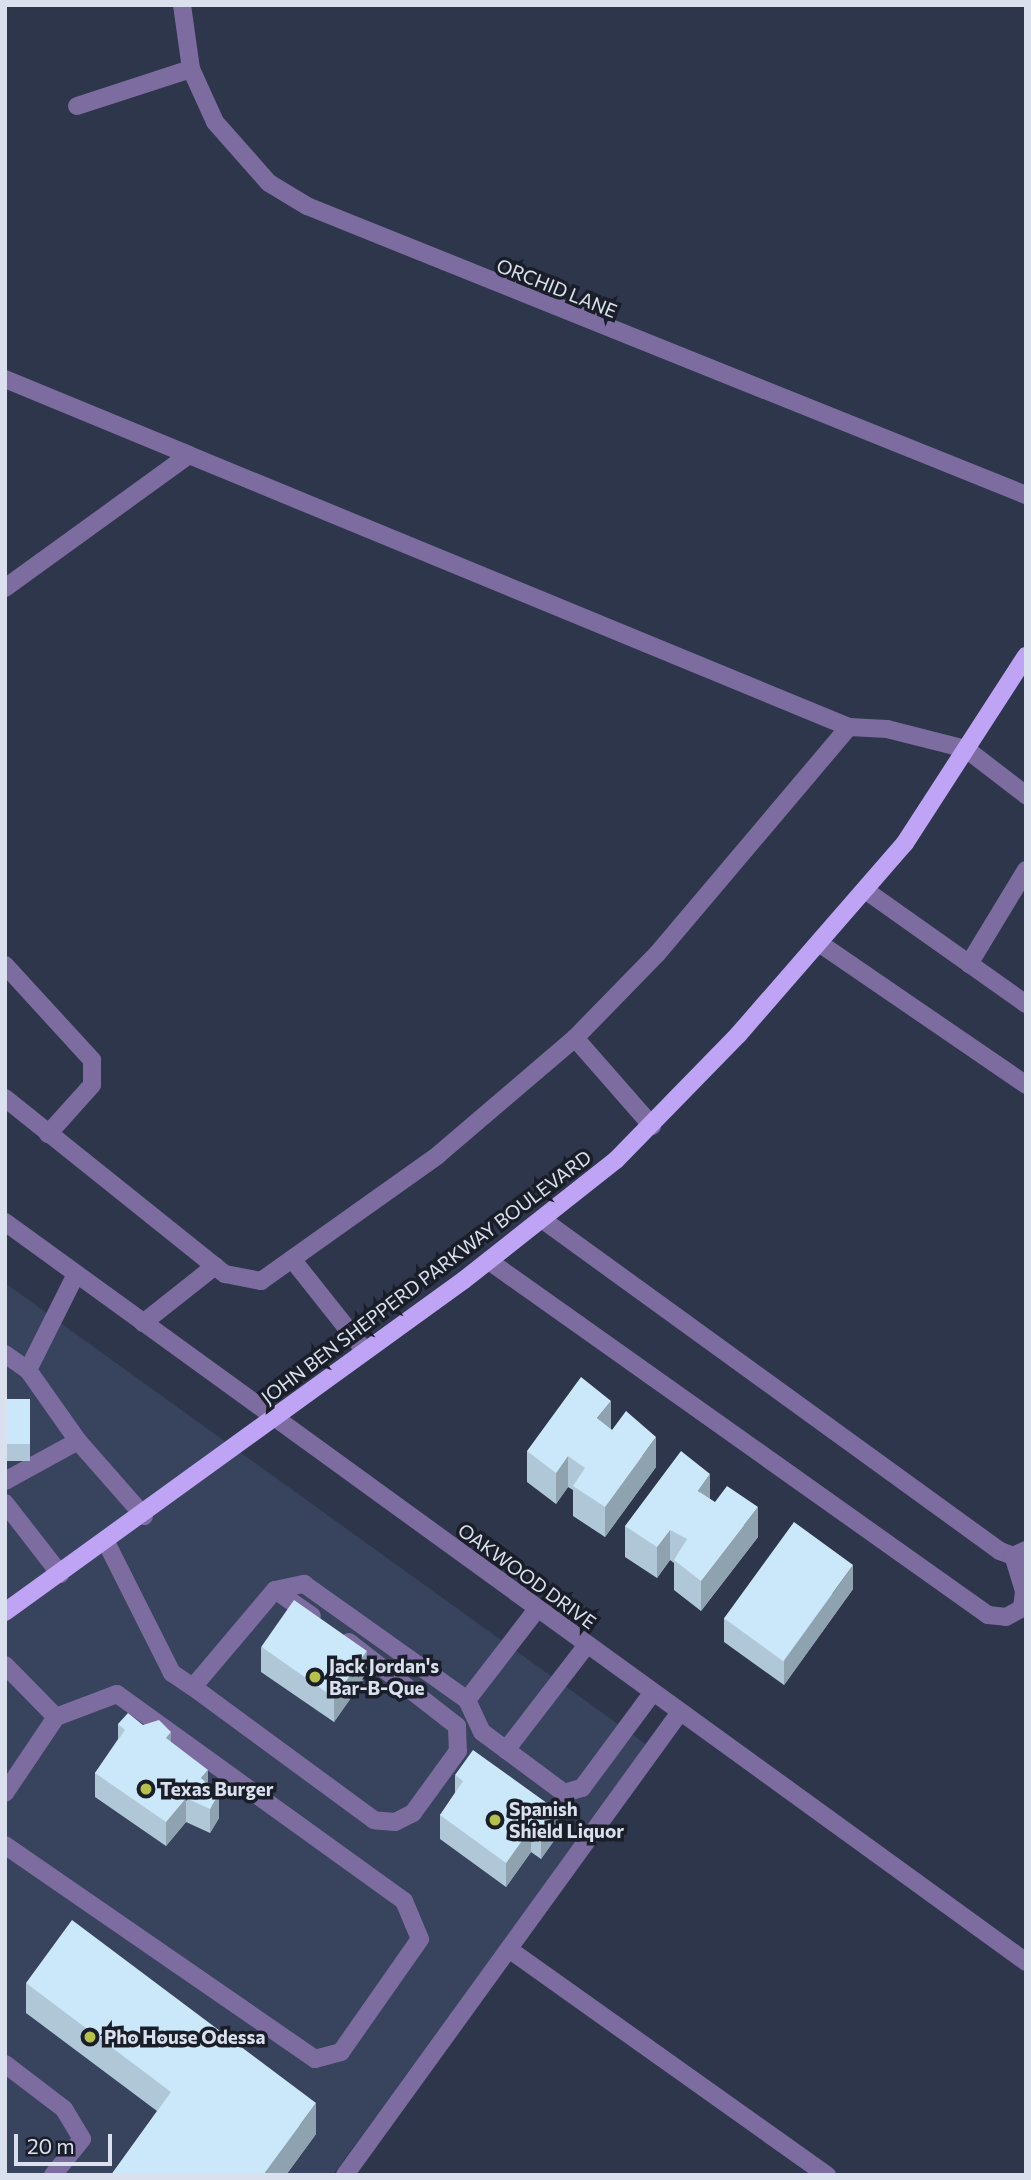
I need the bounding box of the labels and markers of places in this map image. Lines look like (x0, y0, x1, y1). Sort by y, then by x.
place label: Jack Jordan's Bar-B-Que (329, 1655, 439, 1699)
marker: Jack Jordan's Bar-B-Que (307, 1669, 323, 1685)
place label: Texas Burger (160, 1778, 273, 1800)
marker: Texas Burger (138, 1781, 154, 1797)
place label: Spanish Shield Liquor (509, 1798, 624, 1842)
marker: Spanish Shield Liquor (487, 1812, 503, 1828)
place label: Pho House Odessa (104, 2026, 265, 2048)
marker: Pho House Odessa (82, 2029, 98, 2045)

